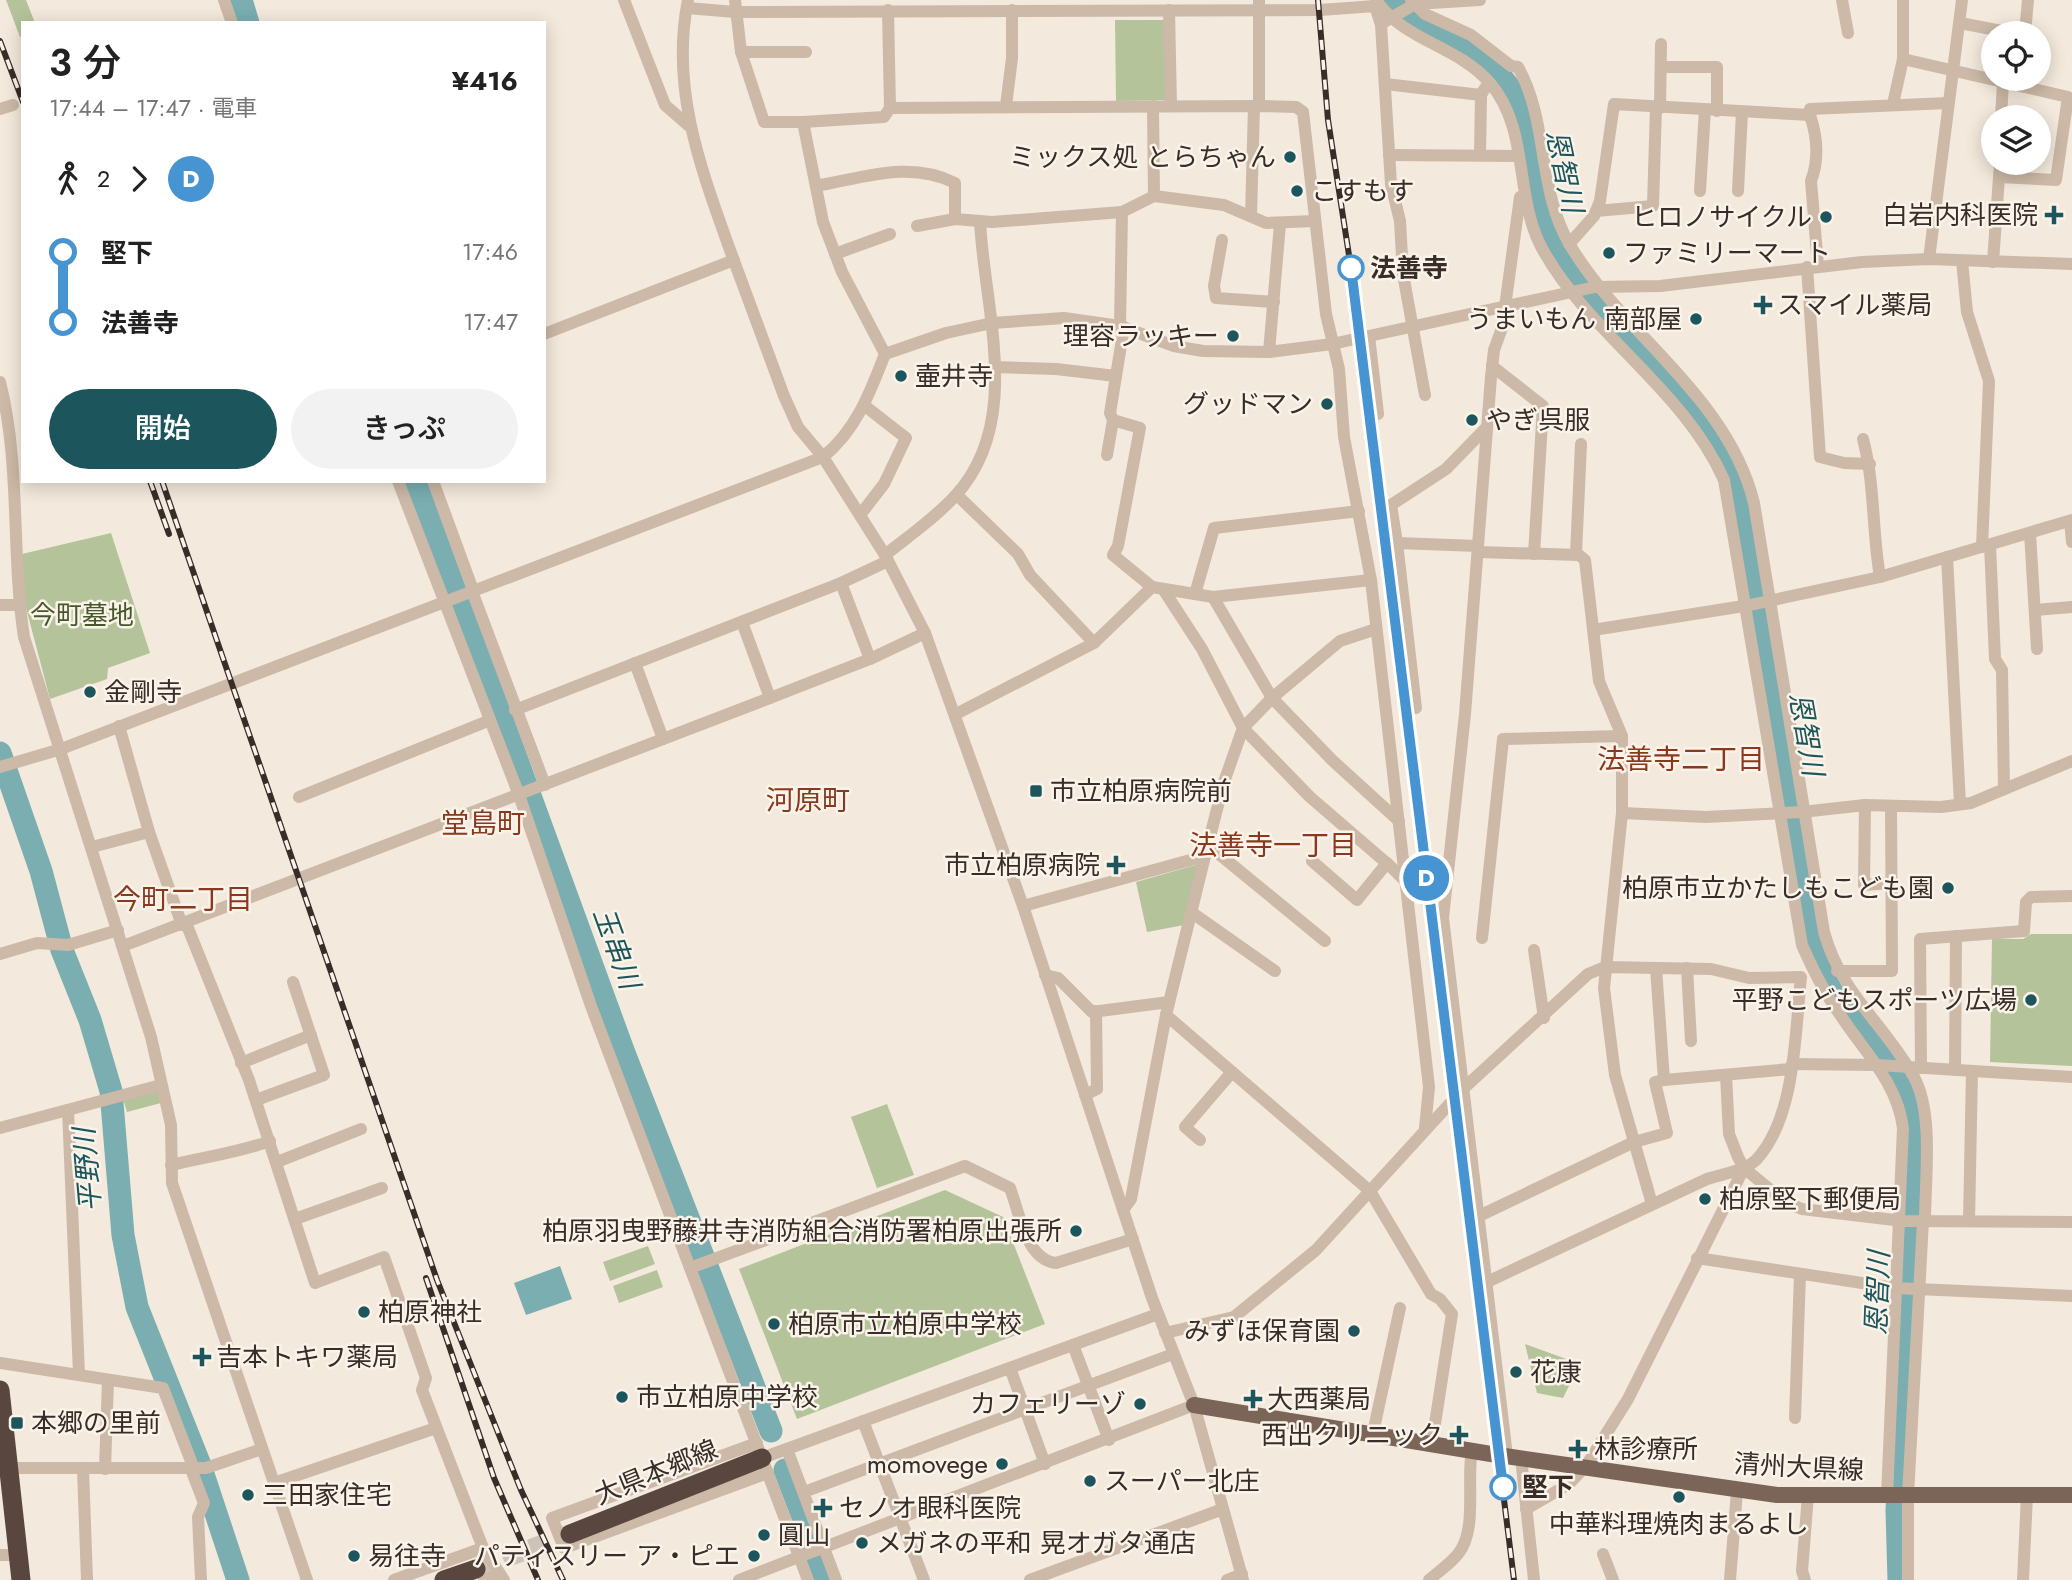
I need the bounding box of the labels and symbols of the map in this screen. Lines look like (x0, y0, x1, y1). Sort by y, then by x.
water label: 恩智川 (1536, 126, 1594, 219)
place label: ミックス処 とらちゃん (1009, 138, 1276, 176)
marker: ミックス処 とらちゃん (1282, 149, 1298, 165)
place label: こすもす (1311, 172, 1414, 210)
marker: こすもす (1289, 183, 1305, 199)
place label: 白岩内科医院 (1882, 196, 2038, 234)
place label: ヒロノサイクル (1631, 198, 1812, 236)
marker: 白岩内科医院 (2044, 205, 2064, 225)
marker: ヒロノサイクル (1818, 209, 1834, 225)
place label: ファミリーマート (1623, 234, 1831, 272)
marker: ファミリーマート (1601, 245, 1617, 261)
place label: 法善寺 (1370, 249, 1448, 287)
marker: 法善寺 (1338, 255, 1364, 281)
place label: スマイル薬局 (1777, 286, 1932, 324)
marker: スマイル薬局 (1755, 297, 1771, 313)
place label: うまいもん 南部屋 (1466, 300, 1682, 338)
marker: うまいもん 南部屋 (1688, 311, 1704, 327)
place label: 理容ラッキー (1063, 317, 1219, 355)
marker: 理容ラッキー (1225, 328, 1241, 344)
place label: 壷井寺 (915, 357, 993, 395)
marker: 壷井寺 (893, 368, 909, 384)
place label: グッドマン (1183, 385, 1313, 423)
marker: グッドマン (1319, 396, 1335, 412)
place label: やぎ呉服 (1486, 401, 1590, 439)
marker: やぎ呉服 (1464, 412, 1480, 428)
park label: 今町墓地 (30, 596, 134, 634)
place label: 金剛寺 (104, 673, 182, 711)
marker: 金剛寺 (82, 684, 98, 700)
water label: 恩智川 (1779, 689, 1835, 782)
district label: 法善寺二丁目 (1597, 739, 1765, 780)
place label: 市立柏原病院前 (1050, 772, 1232, 810)
district label: 河原町 (766, 780, 850, 821)
marker: 市立柏原病院前 (1028, 783, 1044, 799)
district label: 堂島町 (441, 803, 525, 844)
district label: 法善寺一丁目 (1189, 825, 1357, 866)
place label: 市立柏原病院 (944, 846, 1100, 884)
marker: 市立柏原病院 (1106, 855, 1126, 875)
line badge: D (1403, 855, 1449, 901)
place label: 柏原市立かたしもこども園 (1622, 869, 1934, 907)
district label: 今町二丁目 (113, 879, 253, 920)
marker: 柏原市立かたしもこども園 (1940, 880, 1956, 896)
water label: 玉串川 (583, 902, 651, 997)
place label: 平野こどもスポーツ広場 (1732, 981, 2017, 1019)
marker: 平野こどもスポーツ広場 (2023, 992, 2039, 1008)
water label: 平野川 (63, 1123, 112, 1214)
place label: 柏原堅下郵便局 (1719, 1180, 1901, 1218)
marker: 柏原堅下郵便局 (1697, 1191, 1713, 1207)
place label: 柏原羽曳野藤井寺消防組合消防署柏原出張所 (542, 1212, 1062, 1250)
marker: 柏原羽曳野藤井寺消防組合消防署柏原出張所 (1068, 1223, 1084, 1239)
water label: 恩智川 (1856, 1247, 1900, 1336)
place label: 柏原神社 (378, 1293, 482, 1331)
marker: 柏原神社 (356, 1304, 372, 1320)
place label: 柏原市立柏原中学校 (788, 1305, 1022, 1343)
place label: みずほ保育園 (1184, 1312, 1340, 1350)
marker: 柏原市立柏原中学校 (766, 1316, 782, 1332)
marker: みずほ保育園 (1346, 1323, 1362, 1339)
place label: 吉本トキワ薬局 (216, 1338, 398, 1376)
marker: 吉本トキワ薬局 (194, 1349, 210, 1365)
place label: 花康 (1530, 1353, 1582, 1391)
marker: 花康 (1508, 1364, 1524, 1380)
place label: 市立柏原中学校 (636, 1378, 818, 1416)
place label: 大西薬局 (1267, 1380, 1371, 1418)
place label: カフェリーゾ (970, 1385, 1126, 1423)
marker: 市立柏原中学校 (614, 1389, 630, 1405)
marker: 大西薬局 (1245, 1391, 1261, 1407)
marker: カフェリーゾ (1132, 1396, 1148, 1412)
place label: 本郷の里前 (31, 1404, 161, 1442)
marker: 本郷の里前 (9, 1415, 25, 1431)
place label: 西出クリニック (1261, 1416, 1443, 1454)
marker: 西出クリニック (1449, 1425, 1469, 1445)
street label: 大県本郷線 (589, 1430, 723, 1514)
place label: 林診療所 (1594, 1430, 1698, 1468)
marker: 林診療所 (1568, 1439, 1588, 1459)
place label: momovege (867, 1445, 988, 1483)
street label: 清州大県線 (1733, 1445, 1865, 1489)
marker: momovege (994, 1456, 1010, 1472)
place label: スーパー北庄 (1104, 1462, 1260, 1500)
place label: 堅下 (1522, 1468, 1574, 1506)
marker: スーパー北庄 (1082, 1473, 1098, 1489)
marker: 堅下 (1490, 1474, 1516, 1500)
place label: 三田家住宅 (262, 1476, 392, 1514)
marker: 三田家住宅 (240, 1487, 256, 1503)
place label: セノオ眼科医院 (839, 1489, 1021, 1527)
marker: 中華料理焼肉まるよし (1671, 1489, 1687, 1505)
marker: セノオ眼科医院 (813, 1498, 833, 1518)
place label: 中華料理焼肉まるよし (1549, 1505, 1809, 1543)
place label: 圓山 (778, 1516, 830, 1554)
place label: メガネの平和 晃オガタ通店 (876, 1524, 1196, 1562)
marker: 圓山 (756, 1527, 772, 1543)
marker: メガネの平和 晃オガタ通店 (854, 1535, 870, 1551)
place label: 易往寺 (368, 1537, 446, 1575)
place label: パティスリー ア・ピエ (474, 1537, 740, 1575)
marker: 易往寺 (346, 1548, 362, 1564)
marker: パティスリー ア・ピエ (746, 1548, 762, 1564)

